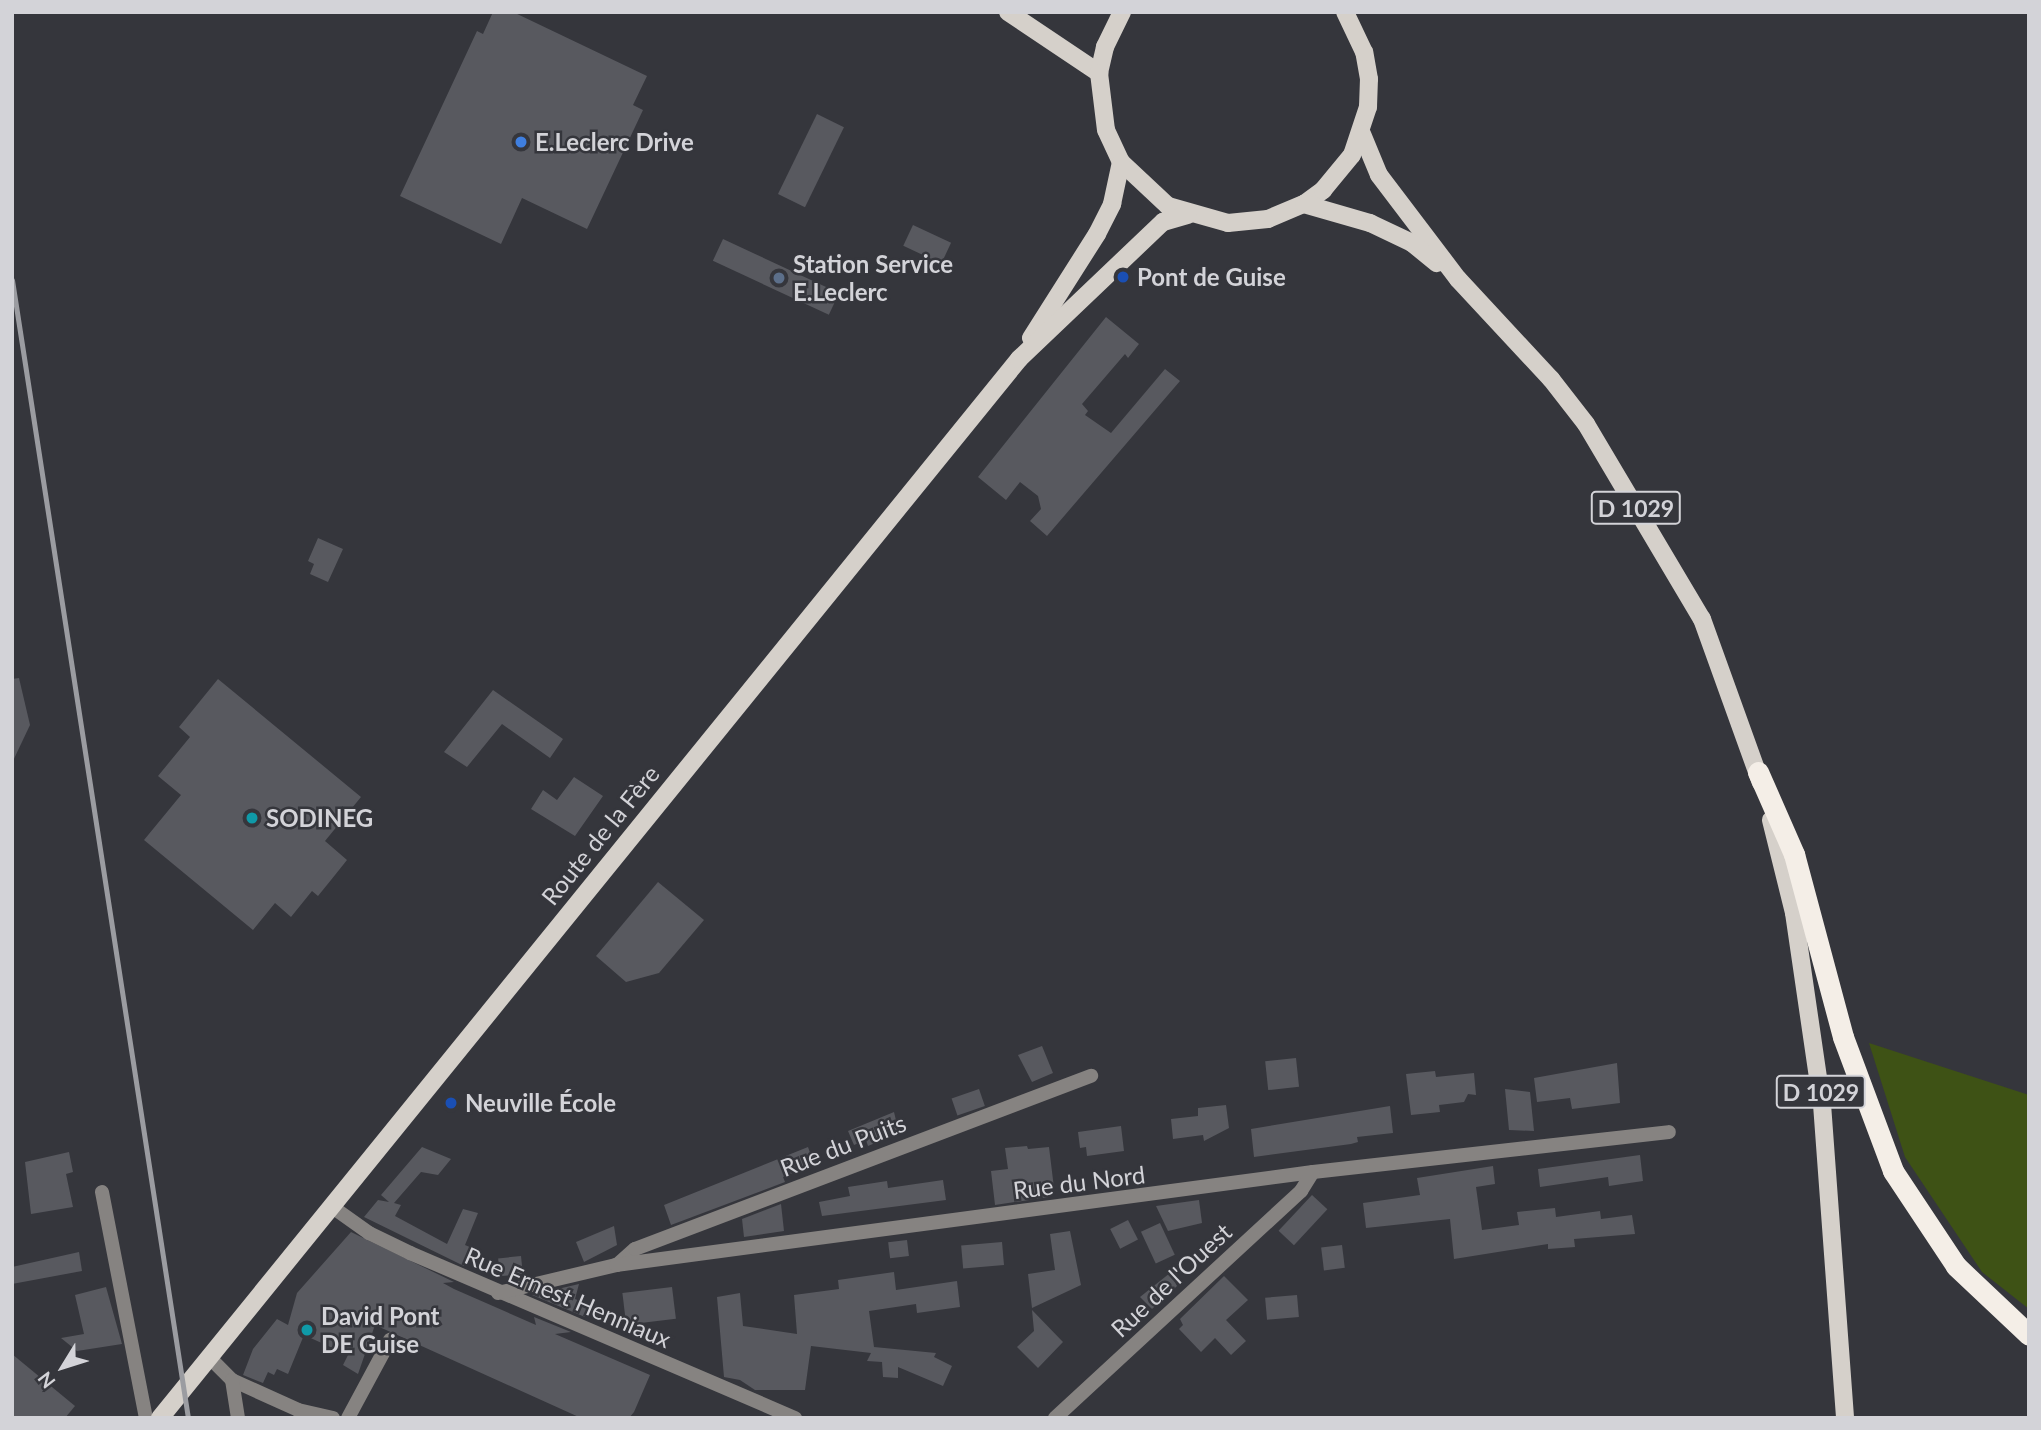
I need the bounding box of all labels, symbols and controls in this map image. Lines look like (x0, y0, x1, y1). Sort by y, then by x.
place label: E.Leclerc Drive (535, 128, 694, 156)
marker: E.Leclerc Drive (513, 134, 529, 150)
place label: Station Service E.Leclerc (793, 250, 953, 306)
place label: Pont de Guise (1137, 263, 1286, 291)
marker: Pont de Guise (1115, 269, 1131, 285)
marker: Station Service E.Leclerc (771, 270, 787, 286)
road number: D 1029 (1590, 488, 1682, 528)
street label: Route de la Fère (535, 760, 665, 910)
place label: SODINEG (266, 804, 373, 832)
marker: SODINEG (244, 810, 260, 826)
road number: D 1029 (1776, 1072, 1867, 1112)
place label: Neuville École (465, 1089, 616, 1117)
marker: Neuville École (443, 1095, 459, 1111)
street label: Rue du Puits (776, 1108, 910, 1182)
street label: Rue du Nord (1011, 1160, 1147, 1204)
street label: Rue de l'Ouest (1105, 1217, 1237, 1343)
street label: Rue Ernest Henniaux (461, 1241, 675, 1353)
place label: David Pont DE Guise (321, 1302, 439, 1358)
marker: David Pont DE Guise (299, 1322, 315, 1338)
north arrow (28, 1332, 98, 1402)
text: N (32, 1367, 60, 1393)

